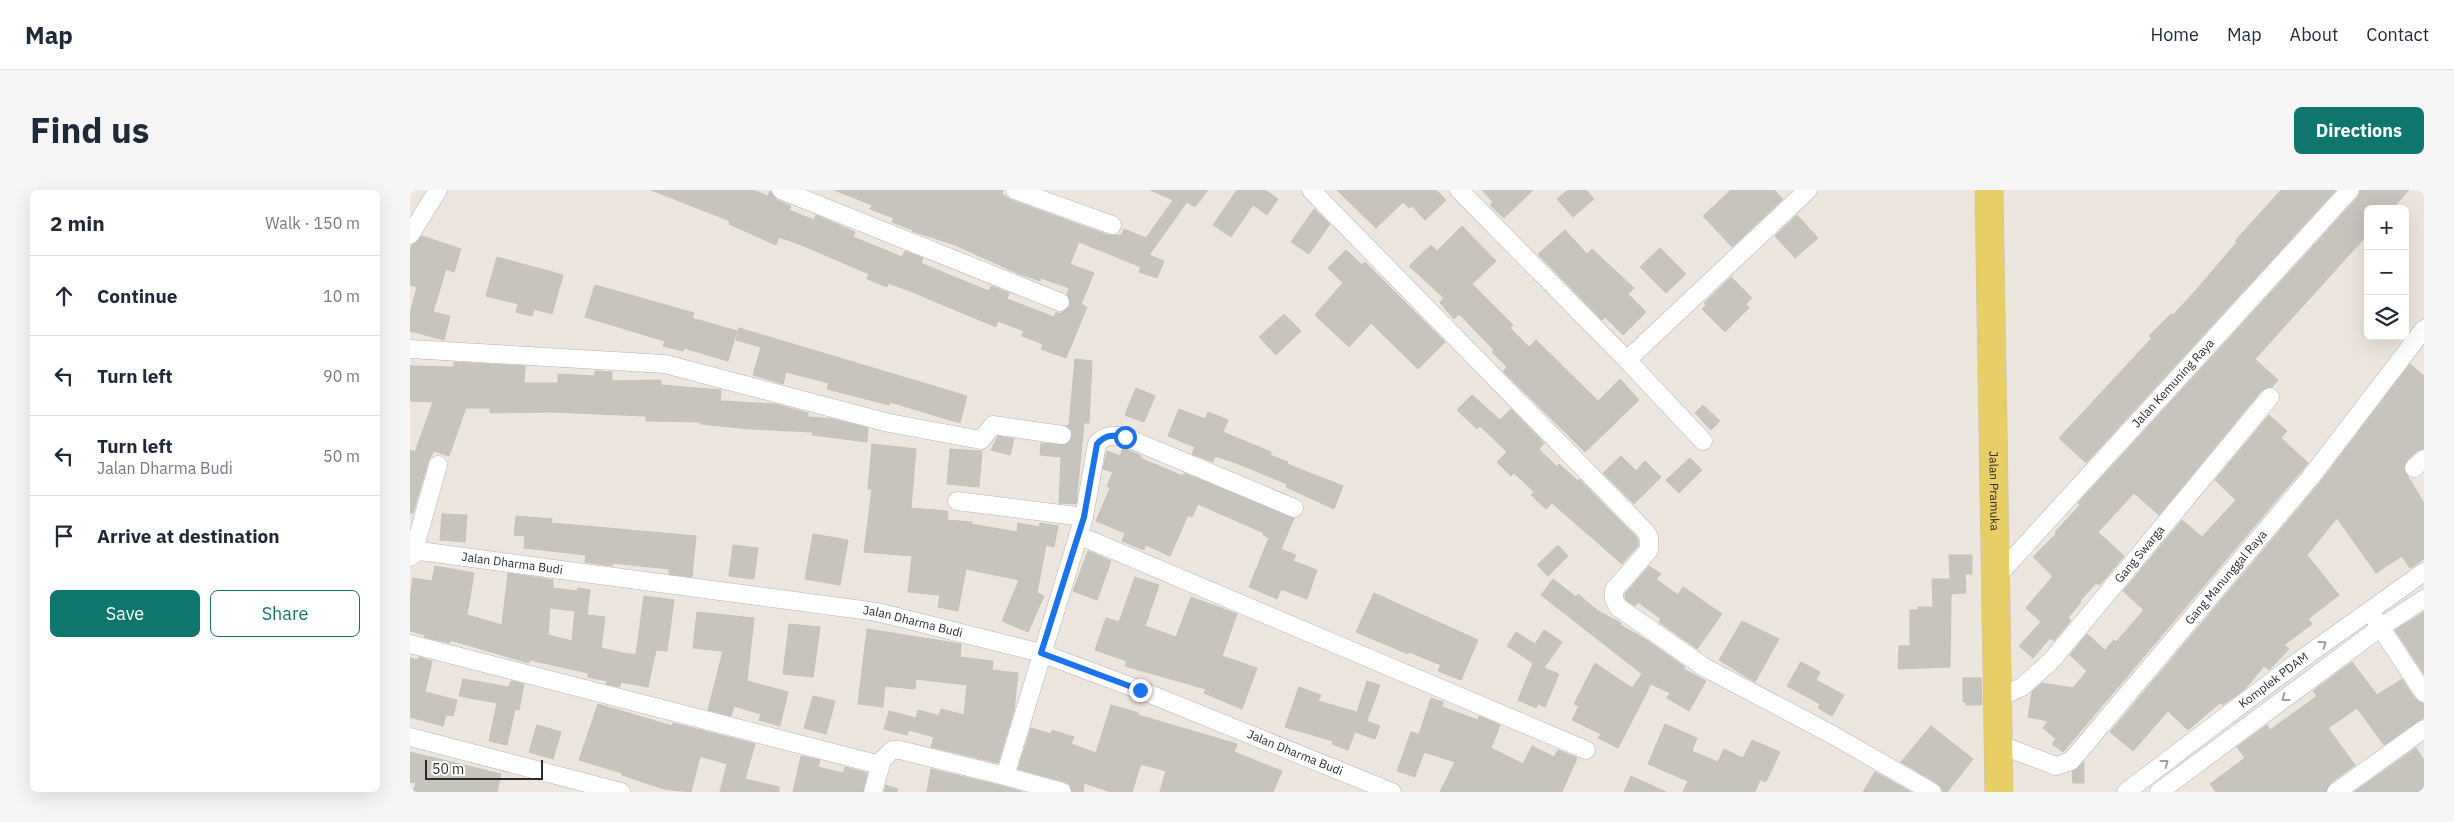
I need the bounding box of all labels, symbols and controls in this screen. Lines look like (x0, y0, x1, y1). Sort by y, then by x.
text: Map (25, 19, 73, 51)
text: Home (2151, 23, 2199, 46)
text: Map (2227, 23, 2262, 46)
text: About (2290, 23, 2338, 46)
text: Contact (2366, 23, 2429, 46)
text: Find us (30, 107, 149, 153)
button: Directions (2294, 107, 2424, 154)
map controls (2364, 205, 2409, 340)
button: + (2364, 205, 2409, 250)
text: 2 min (50, 209, 105, 237)
text: Walk · 150 m (265, 213, 360, 233)
button: − (2364, 250, 2409, 295)
icon: ahead (50, 282, 78, 310)
text: Continue (97, 284, 177, 308)
text: 10 m (323, 286, 360, 306)
button: layers (2364, 295, 2409, 340)
street label: Jalan Kemuning Raya (2128, 335, 2218, 431)
icon: left (50, 362, 78, 390)
text: Turn left (97, 364, 173, 388)
text: 90 m (323, 366, 360, 386)
route start (1114, 426, 1137, 449)
text: Turn left (97, 434, 173, 458)
icon: left (50, 442, 78, 470)
text: 50 m (323, 446, 360, 466)
street label: Jalan Pramuka (1986, 451, 2003, 532)
text: Jalan Dharma Budi (97, 458, 233, 478)
icon: arrive (50, 522, 78, 550)
street label: Gang Swarga (2111, 522, 2168, 586)
text: Arrive at destination (97, 524, 280, 548)
street label: Gang Manunggal Raya (2182, 527, 2270, 627)
street label: Jalan Dharma Budi (461, 549, 564, 577)
button: Save (50, 590, 200, 637)
button: Share (210, 590, 360, 637)
street label: Jalan Dharma Budi (862, 602, 964, 640)
one-way arrow (2317, 641, 2326, 649)
street label: Komplek PDAM (2235, 649, 2311, 711)
route end (1129, 679, 1152, 702)
one-way arrow (2281, 692, 2291, 701)
street label: Jalan Dharma Budi (1245, 726, 1345, 778)
scale bar (425, 757, 542, 780)
text: 50 m (432, 760, 464, 778)
one-way arrow (2159, 760, 2168, 768)

